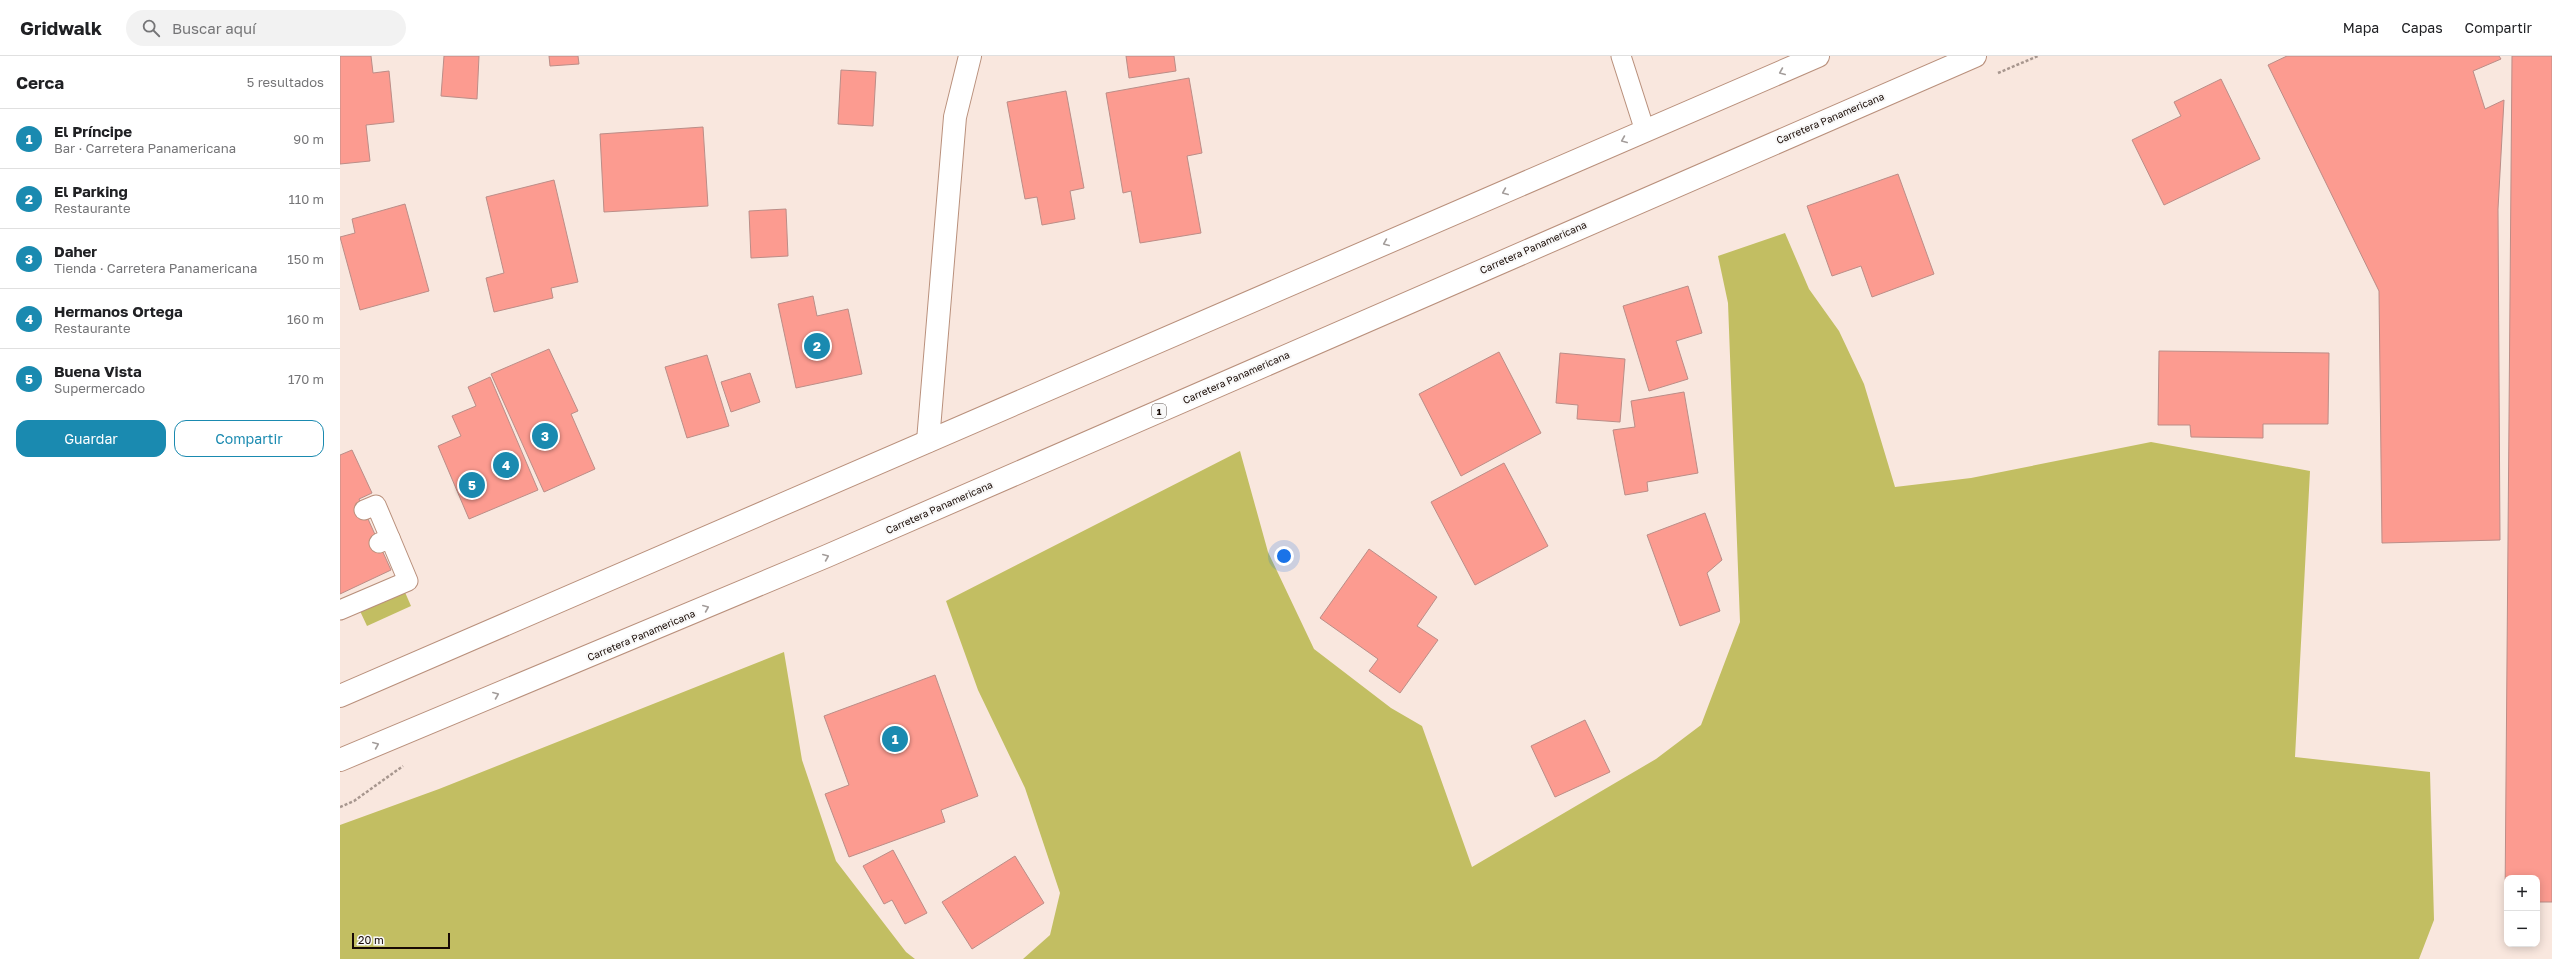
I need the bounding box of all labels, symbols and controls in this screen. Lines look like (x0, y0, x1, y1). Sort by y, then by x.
search box (126, 10, 406, 46)
text: Gridwalk (20, 16, 102, 39)
icon: search (140, 17, 162, 39)
text: Buscar aquí (172, 19, 256, 37)
text: Mapa (2343, 19, 2379, 36)
text: Capas (2401, 19, 2443, 36)
text: Compartir (2465, 19, 2532, 36)
one-way arrow (1779, 67, 1786, 75)
text: Cerca (16, 72, 64, 93)
text: 5 resultados (247, 74, 324, 90)
street label: Carretera Panamericana (1774, 90, 1886, 146)
text: El Príncipe (54, 122, 132, 140)
text: 1 (26, 131, 32, 147)
text: 90 m (293, 131, 324, 147)
one-way arrow (1621, 135, 1629, 143)
text: Bar · Carretera Panamericana (54, 140, 236, 156)
text: El Parking (54, 182, 128, 200)
one-way arrow (1502, 187, 1509, 195)
text: 2 (25, 191, 33, 207)
text: 110 m (289, 191, 324, 207)
text: Restaurante (54, 200, 130, 216)
street label: Carretera Panamericana (1478, 218, 1588, 276)
one-way arrow (1382, 238, 1390, 246)
text: Daher (54, 242, 97, 260)
text: 3 (25, 251, 33, 267)
text: 150 m (287, 251, 324, 267)
text: Tienda · Carretera Panamericana (54, 260, 257, 276)
text: Hermanos Ortega (54, 302, 183, 320)
text: 4 (25, 311, 33, 327)
text: 160 m (287, 311, 324, 327)
text: Restaurante (54, 320, 130, 336)
pin: 2 (804, 331, 830, 361)
street label: Carretera Panamericana (1181, 348, 1291, 406)
text: Buena Vista (54, 362, 142, 380)
text: 5 (25, 371, 33, 387)
text: 170 m (288, 371, 324, 387)
text: Supermercado (54, 380, 145, 396)
road number: 1 (1152, 404, 1166, 418)
button: Guardar (16, 420, 166, 457)
button: Compartir (174, 420, 324, 457)
pin: 3 (532, 421, 558, 451)
pin: 4 (493, 450, 519, 480)
pin: 5 (459, 470, 485, 500)
street label: Carretera Panamericana (884, 478, 994, 536)
your location (1274, 546, 1294, 566)
one-way arrow (822, 553, 829, 561)
one-way arrow (703, 604, 710, 612)
street label: Carretera Panamericana (585, 607, 697, 663)
one-way arrow (491, 692, 499, 700)
pin: 1 (882, 724, 908, 754)
one-way arrow (371, 742, 379, 750)
map controls (2504, 875, 2540, 947)
button: + (2504, 875, 2540, 911)
button: − (2504, 911, 2540, 947)
scale bar (352, 931, 450, 950)
text: 20 m (358, 933, 384, 946)

